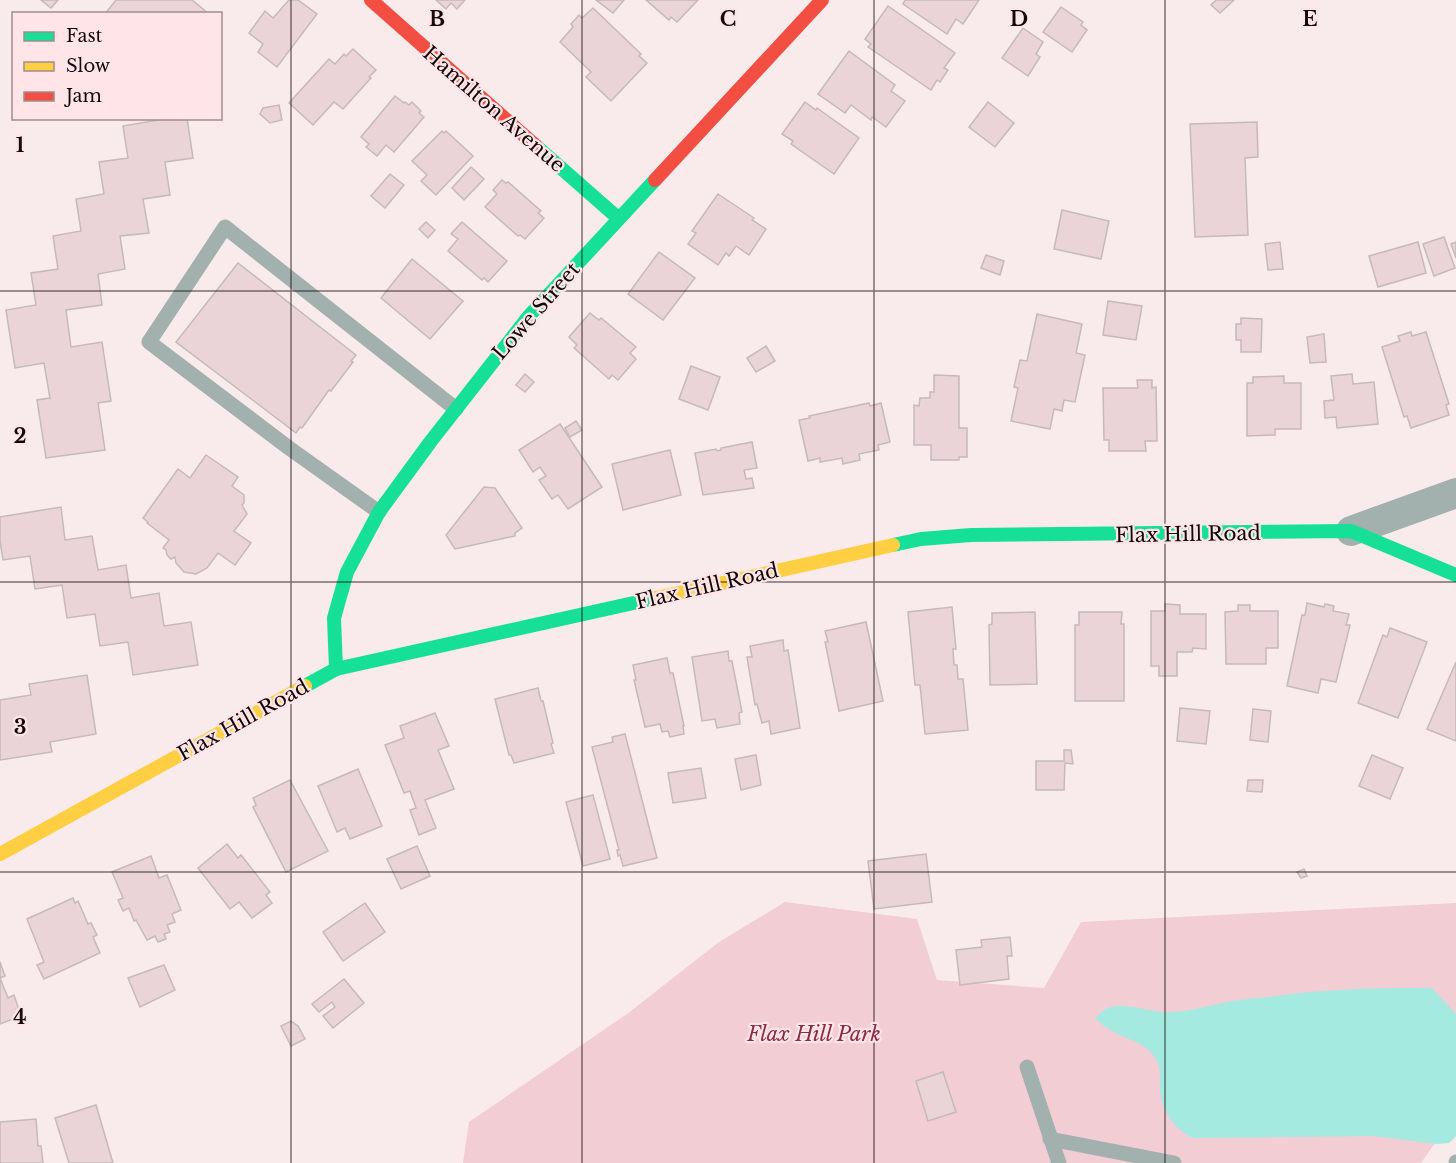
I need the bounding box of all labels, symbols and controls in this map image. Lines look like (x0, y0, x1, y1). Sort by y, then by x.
text: B (429, 7, 445, 31)
text: C (720, 7, 736, 31)
text: D (1010, 7, 1028, 31)
text: E (1302, 7, 1318, 31)
legend (12, 12, 222, 120)
text: Fast (66, 25, 103, 47)
street label: Hamilton Avenue (418, 41, 570, 177)
text: Slow (66, 55, 111, 77)
text: Jam (64, 85, 102, 107)
text: 1 (16, 133, 25, 157)
street label: Lowe Street (487, 257, 585, 365)
text: 2 (13, 424, 27, 448)
street label: Flax Hill Road (1115, 521, 1261, 547)
street label: Flax Hill Road (633, 558, 781, 614)
street label: Flax Hill Road (173, 674, 313, 766)
text: 3 (14, 715, 26, 739)
text: 4 (13, 1005, 27, 1029)
park label: Flax Hill Park (746, 1022, 881, 1046)

